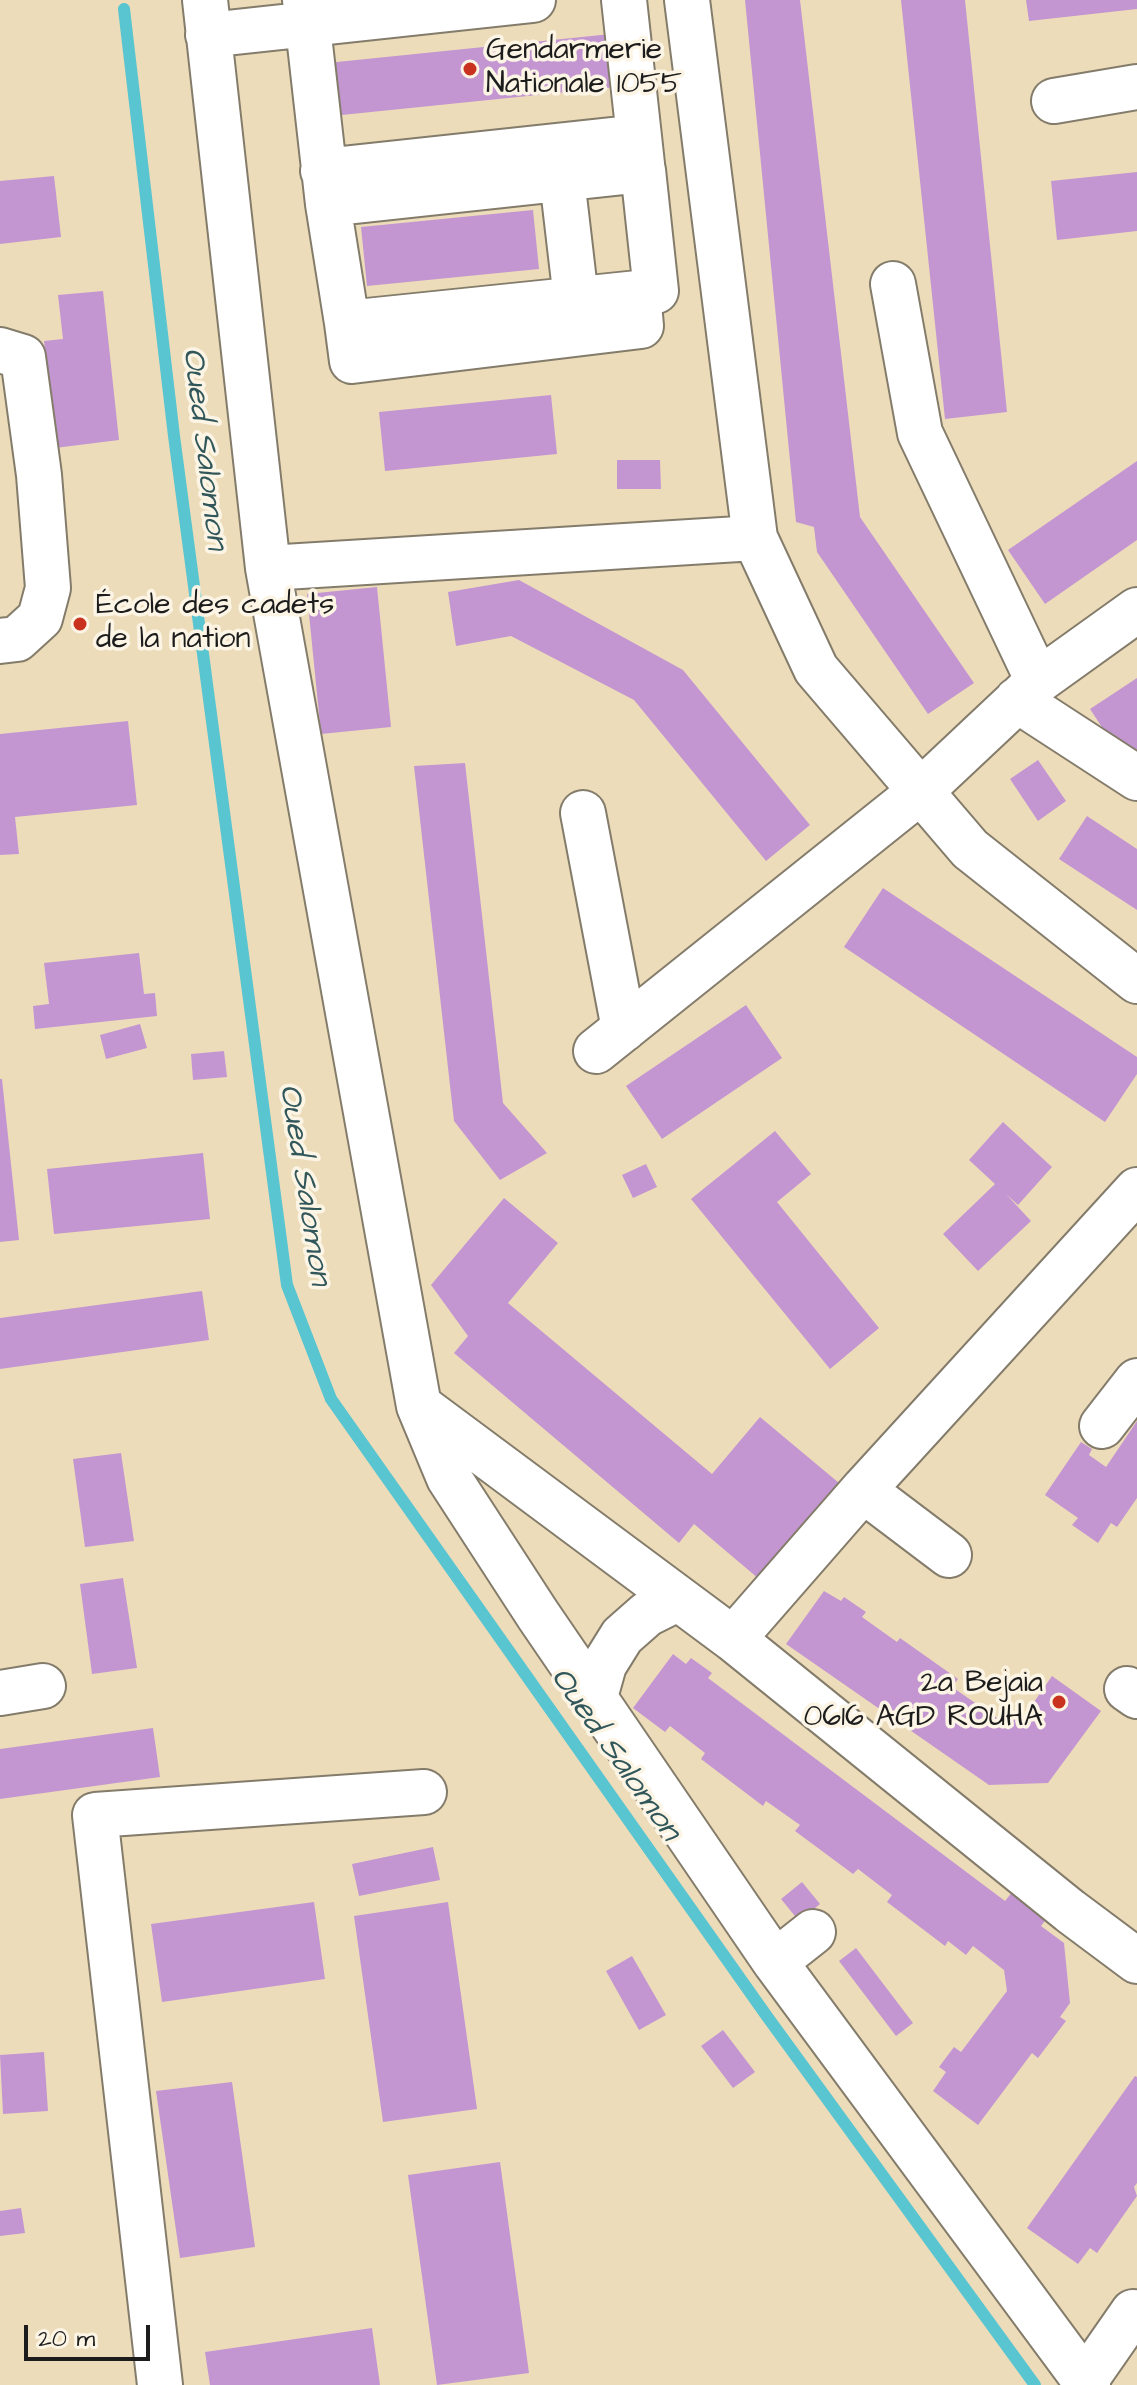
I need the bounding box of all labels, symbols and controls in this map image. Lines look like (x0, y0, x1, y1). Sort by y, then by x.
place label: Gendarmerie Nationale 1055 (486, 34, 682, 104)
marker: Gendarmerie Nationale 1055 (461, 60, 479, 78)
water label: Oued Salomon (172, 346, 234, 552)
place label: École des cadets de la nation (96, 589, 334, 660)
marker: École des cadets de la nation (71, 615, 89, 633)
water label: Oued Salomon (268, 1082, 338, 1288)
water label: Oued Salomon (540, 1661, 688, 1849)
place label: 2a Bejaia 0616 AGD ROUHA (803, 1667, 1043, 1738)
marker: 2a Bejaia 0616 AGD ROUHA (1050, 1693, 1068, 1711)
scale bar (28, 2309, 154, 2359)
text: 20 m (38, 2322, 95, 2356)

